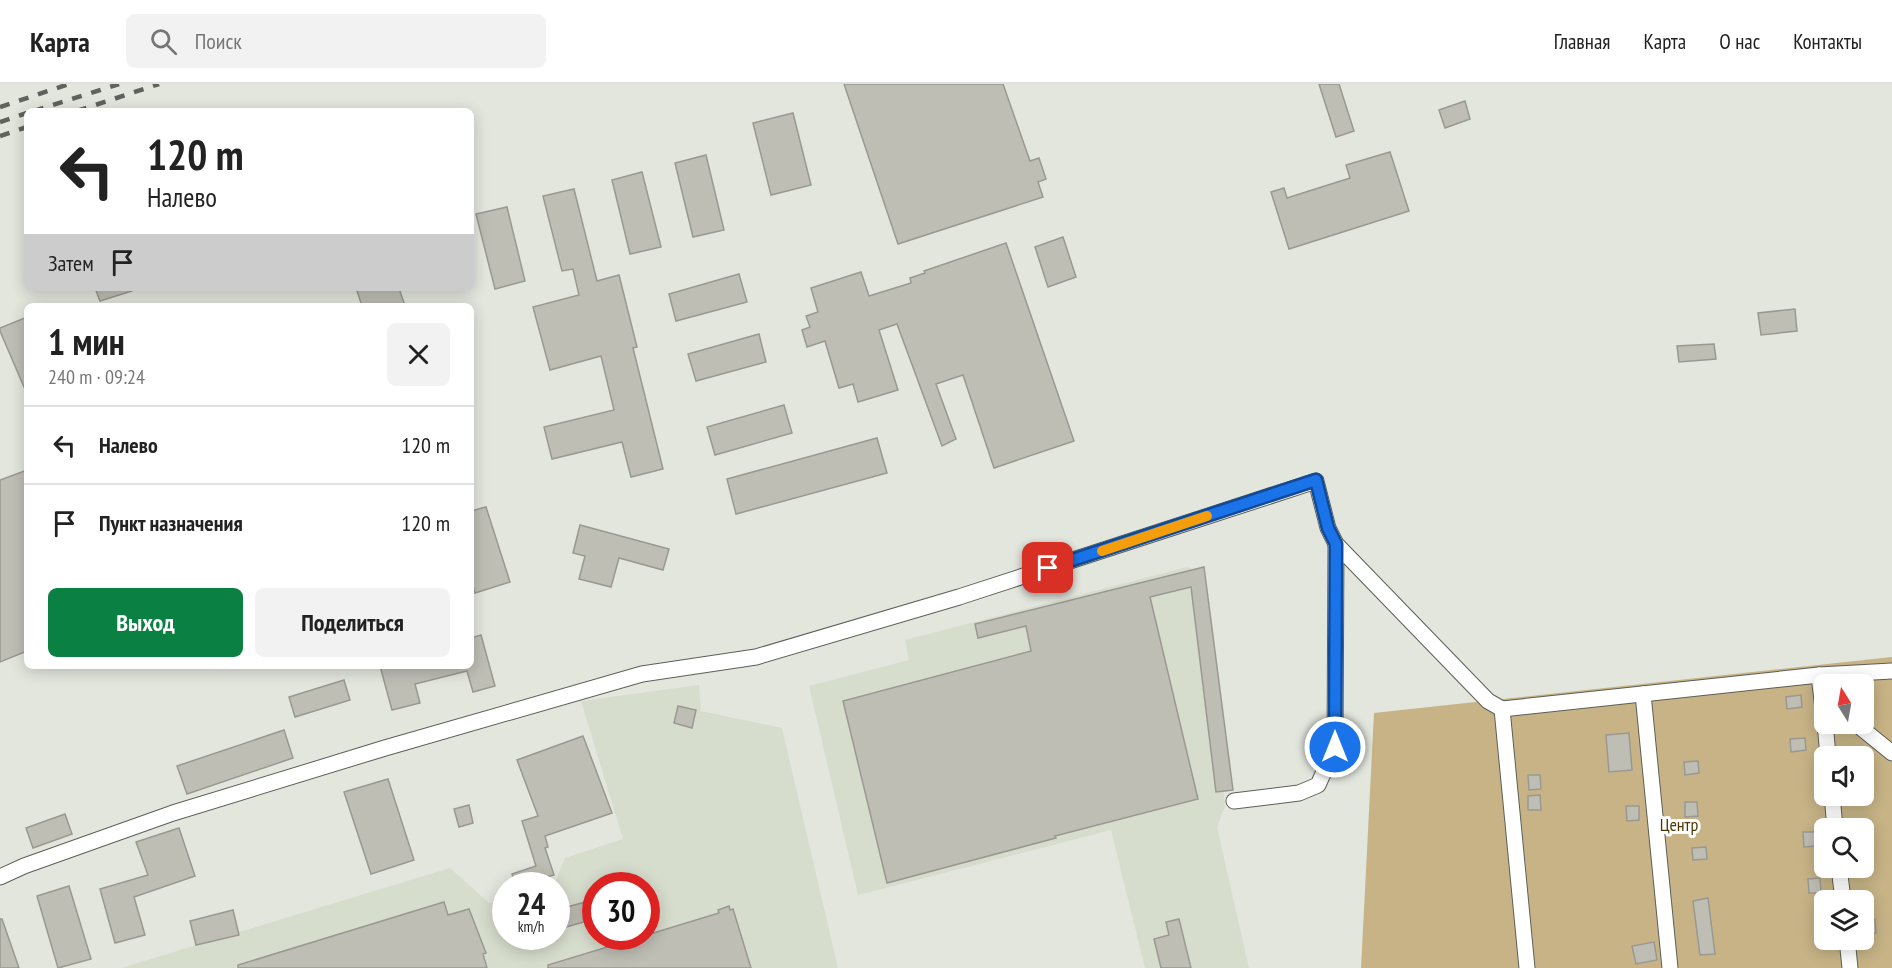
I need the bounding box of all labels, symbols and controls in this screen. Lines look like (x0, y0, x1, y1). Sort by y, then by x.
search box (126, 14, 546, 68)
text: Карта (30, 23, 90, 60)
icon: search (147, 25, 180, 58)
text: Поиск (195, 27, 242, 55)
text: Главная (1554, 28, 1610, 55)
text: Карта (1643, 28, 1686, 55)
text: О нас (1719, 28, 1760, 55)
text: Контакты (1793, 28, 1862, 55)
text: 120 m (147, 127, 244, 182)
icon: left (48, 132, 126, 210)
text: Налево (147, 180, 217, 214)
icon: arrive (106, 246, 139, 279)
text: Затем (48, 249, 94, 277)
text: 1 мин (48, 318, 125, 365)
button: close (387, 323, 450, 386)
text: 240 m · 09:24 (48, 364, 145, 390)
icon: left (48, 429, 81, 462)
text: Налево (99, 431, 158, 459)
text: 120 m (401, 431, 450, 459)
icon: arrive (48, 507, 81, 540)
text: Пункт назначения (99, 509, 243, 537)
text: 120 m (401, 509, 450, 537)
pin (1022, 542, 1073, 593)
icon: arrive (1031, 551, 1064, 584)
button: Выход (48, 588, 243, 657)
button: Поделиться (255, 588, 450, 657)
north arrow (1814, 674, 1874, 734)
map controls (1814, 674, 1874, 950)
position arrow (1303, 715, 1367, 779)
button: sound (1814, 746, 1874, 806)
park label: Центр (1660, 813, 1698, 836)
button: search (1814, 818, 1874, 878)
speed limit sign: 30 (582, 872, 660, 950)
text: 24 (517, 884, 545, 923)
button: layers (1814, 890, 1874, 950)
text: km/h (518, 917, 544, 936)

